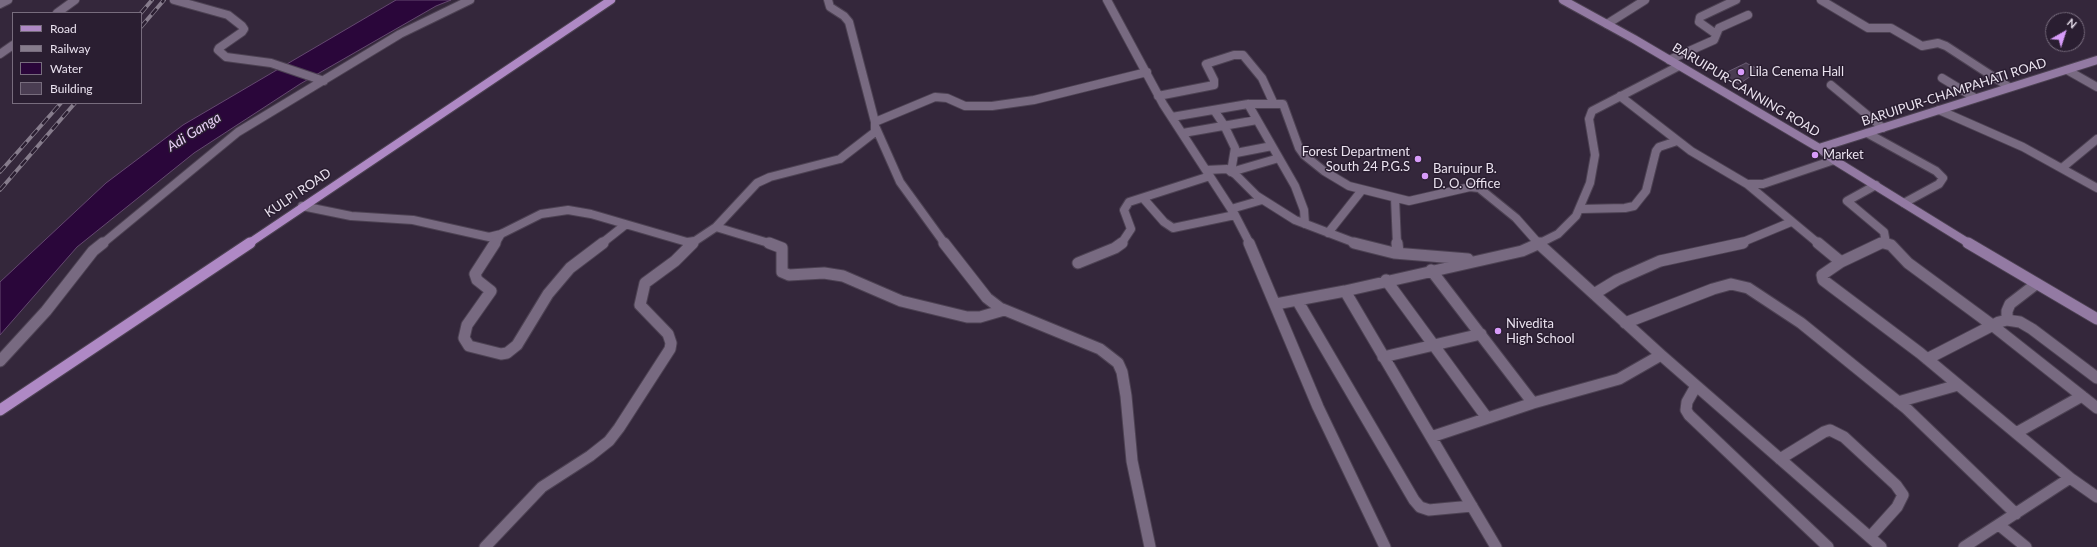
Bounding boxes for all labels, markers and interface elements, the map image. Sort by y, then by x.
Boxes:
legend [12,12,142,104]
north arrow [2045,12,2085,52]
text: N [2065,15,2080,31]
text: Road [50,21,77,36]
street label: BARUIPUR-CANNING ROAD [1669,40,1823,140]
text: Railway [50,41,90,56]
street label: BARUIPUR-CHAMPAHATI ROAD [1860,55,2048,129]
text: Water [50,61,83,76]
place label: Lila Cenema Hall [1749,64,1844,80]
marker: Lila Cenema Hall [1736,67,1746,77]
text: Building [50,81,93,96]
water label: Adi Ganga [164,109,224,155]
place label: Forest Department South 24 P.G.S [1302,144,1410,175]
place label: Market [1823,147,1864,163]
marker: Market [1810,150,1820,160]
marker: Forest Department South 24 P.G.S [1413,154,1423,164]
place label: Baruipur B. D. O. Office [1433,161,1500,192]
street label: KULPI ROAD [262,165,334,221]
marker: Baruipur B. D. O. Office [1420,171,1430,181]
place label: Nivedita High School [1506,316,1575,347]
marker: Nivedita High School [1493,326,1503,336]

